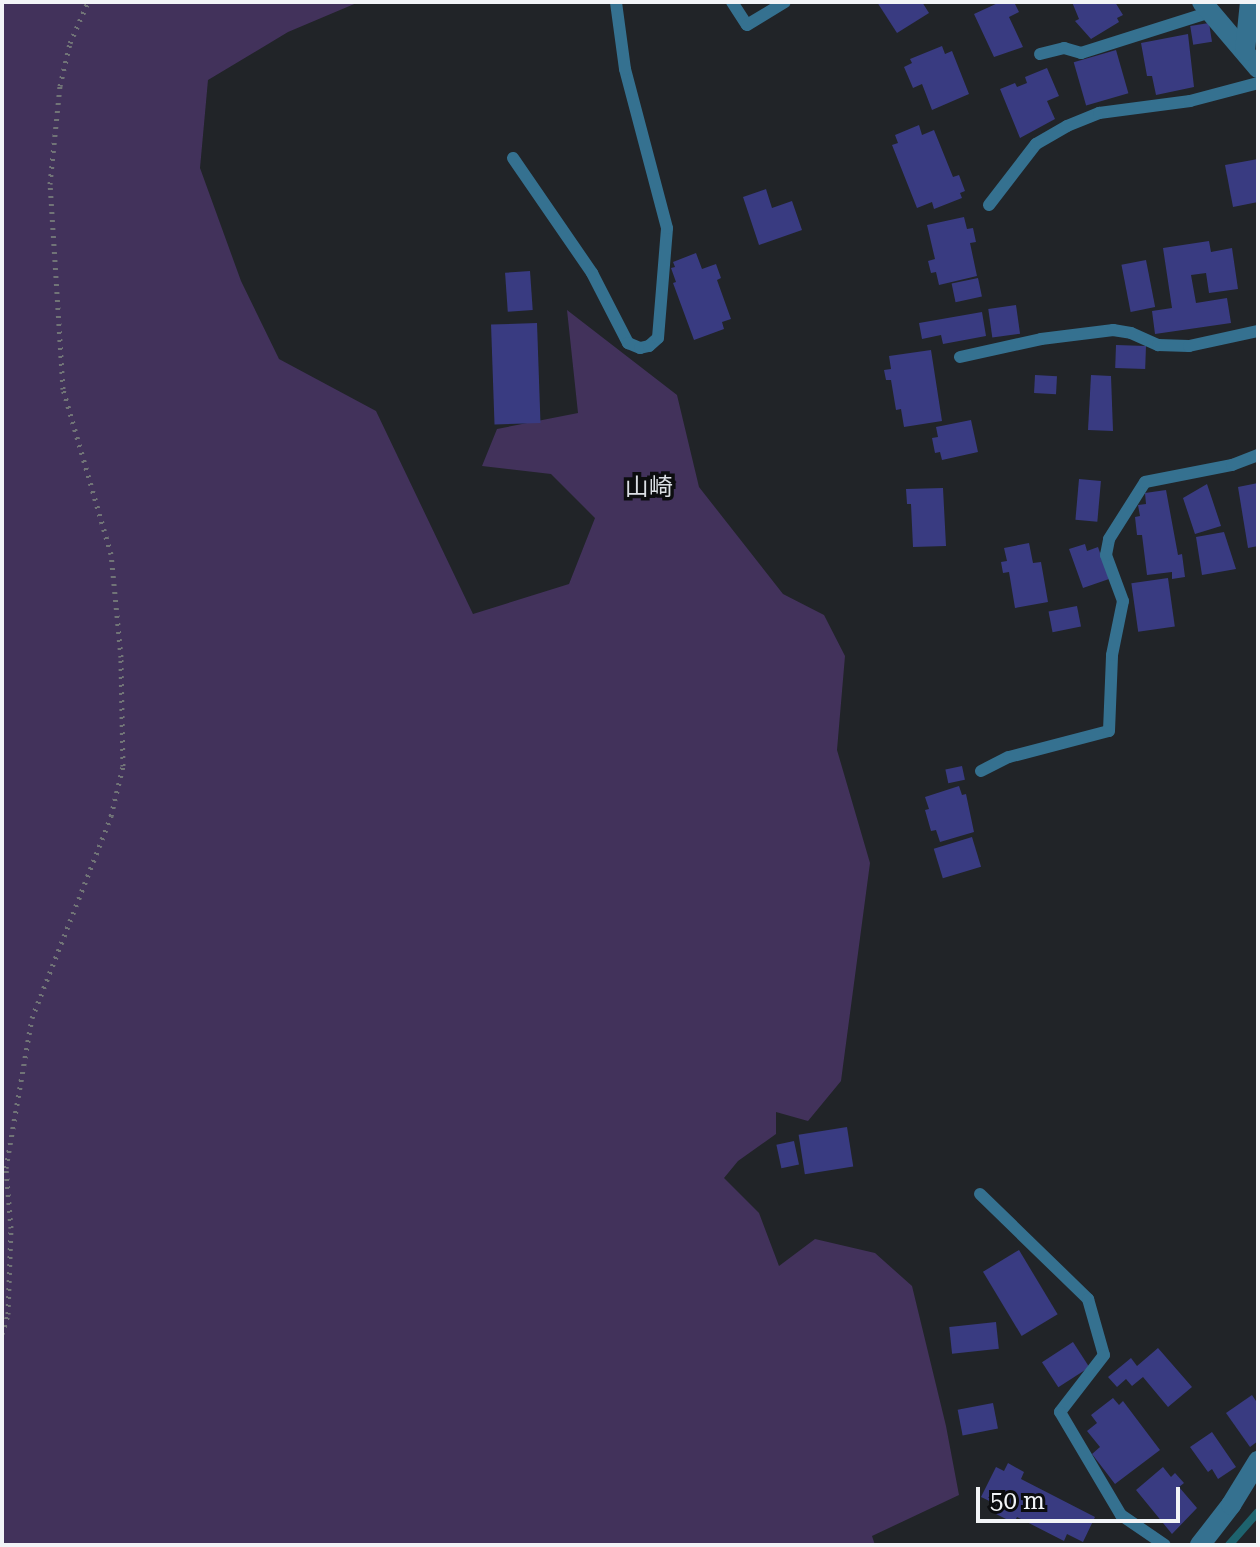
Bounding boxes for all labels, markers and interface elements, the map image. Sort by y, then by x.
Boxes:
district label: 山崎 [625,474,673,502]
scale bar [980,1471,1184,1521]
text: 50 m [990,1487,1045,1515]

